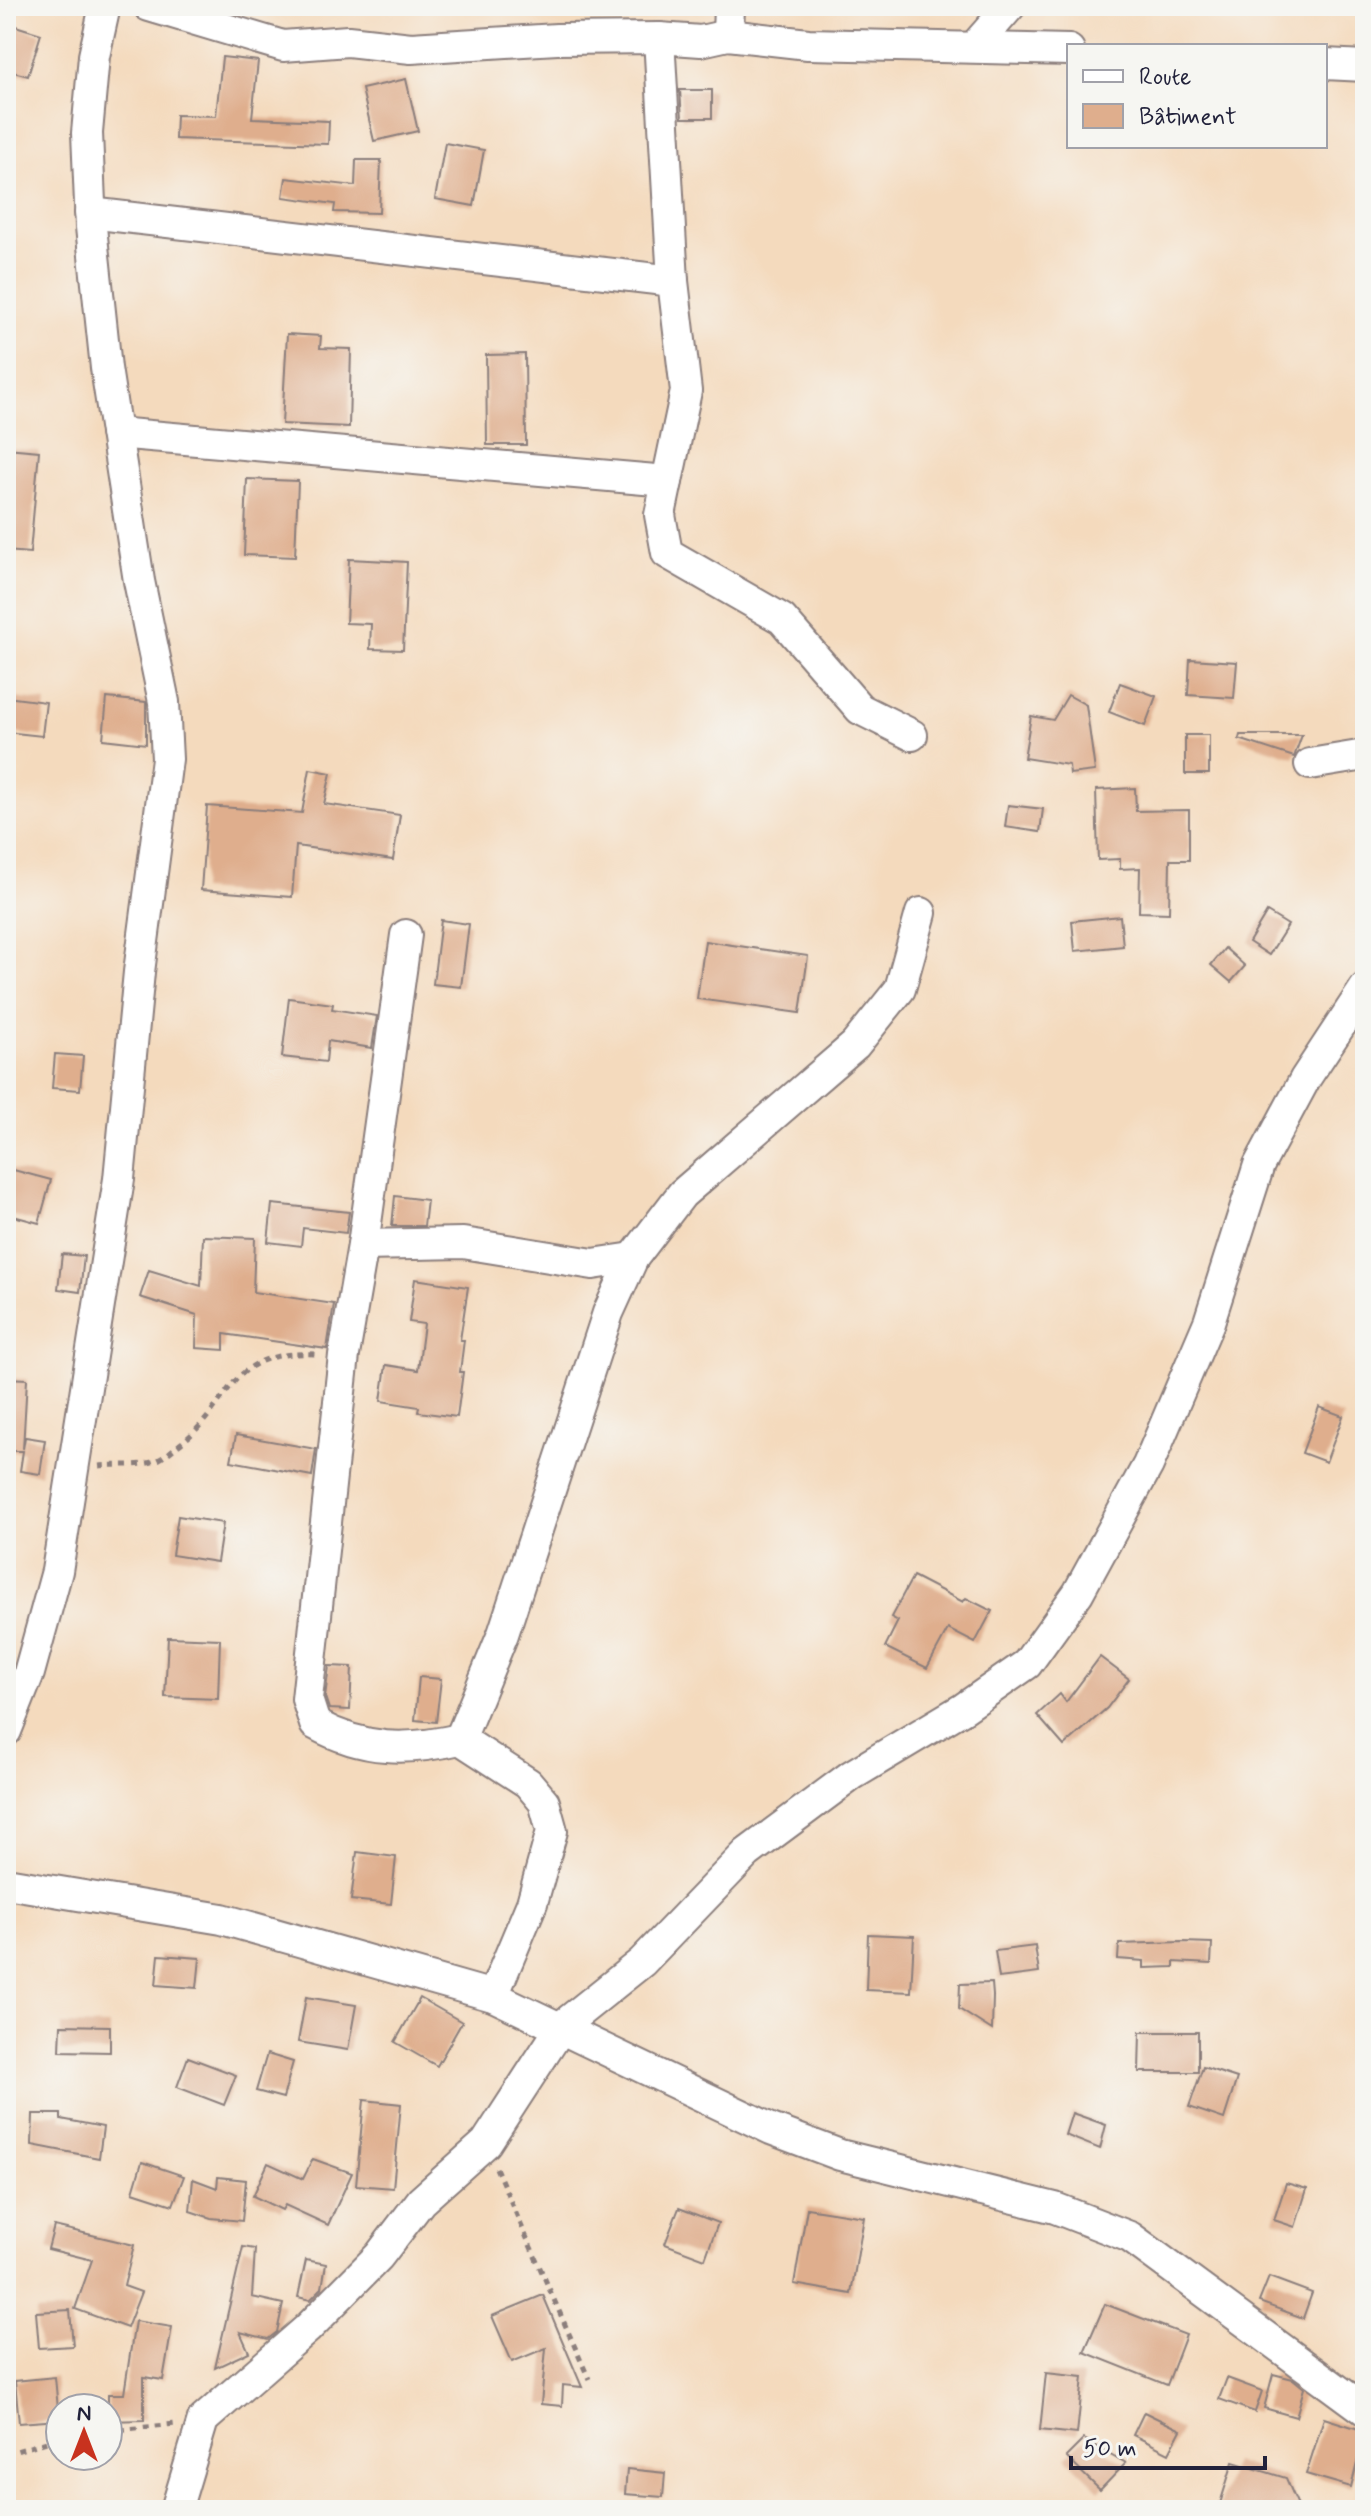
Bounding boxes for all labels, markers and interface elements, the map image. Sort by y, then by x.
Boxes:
legend [1067,44,1327,148]
text: Route [1139,62,1191,93]
text: Bâtiment [1139,102,1237,133]
north arrow [44,2392,124,2472]
text: N [77,2400,91,2428]
scale bar [1071,2420,1265,2470]
text: 50 m [1083,2434,1137,2465]

